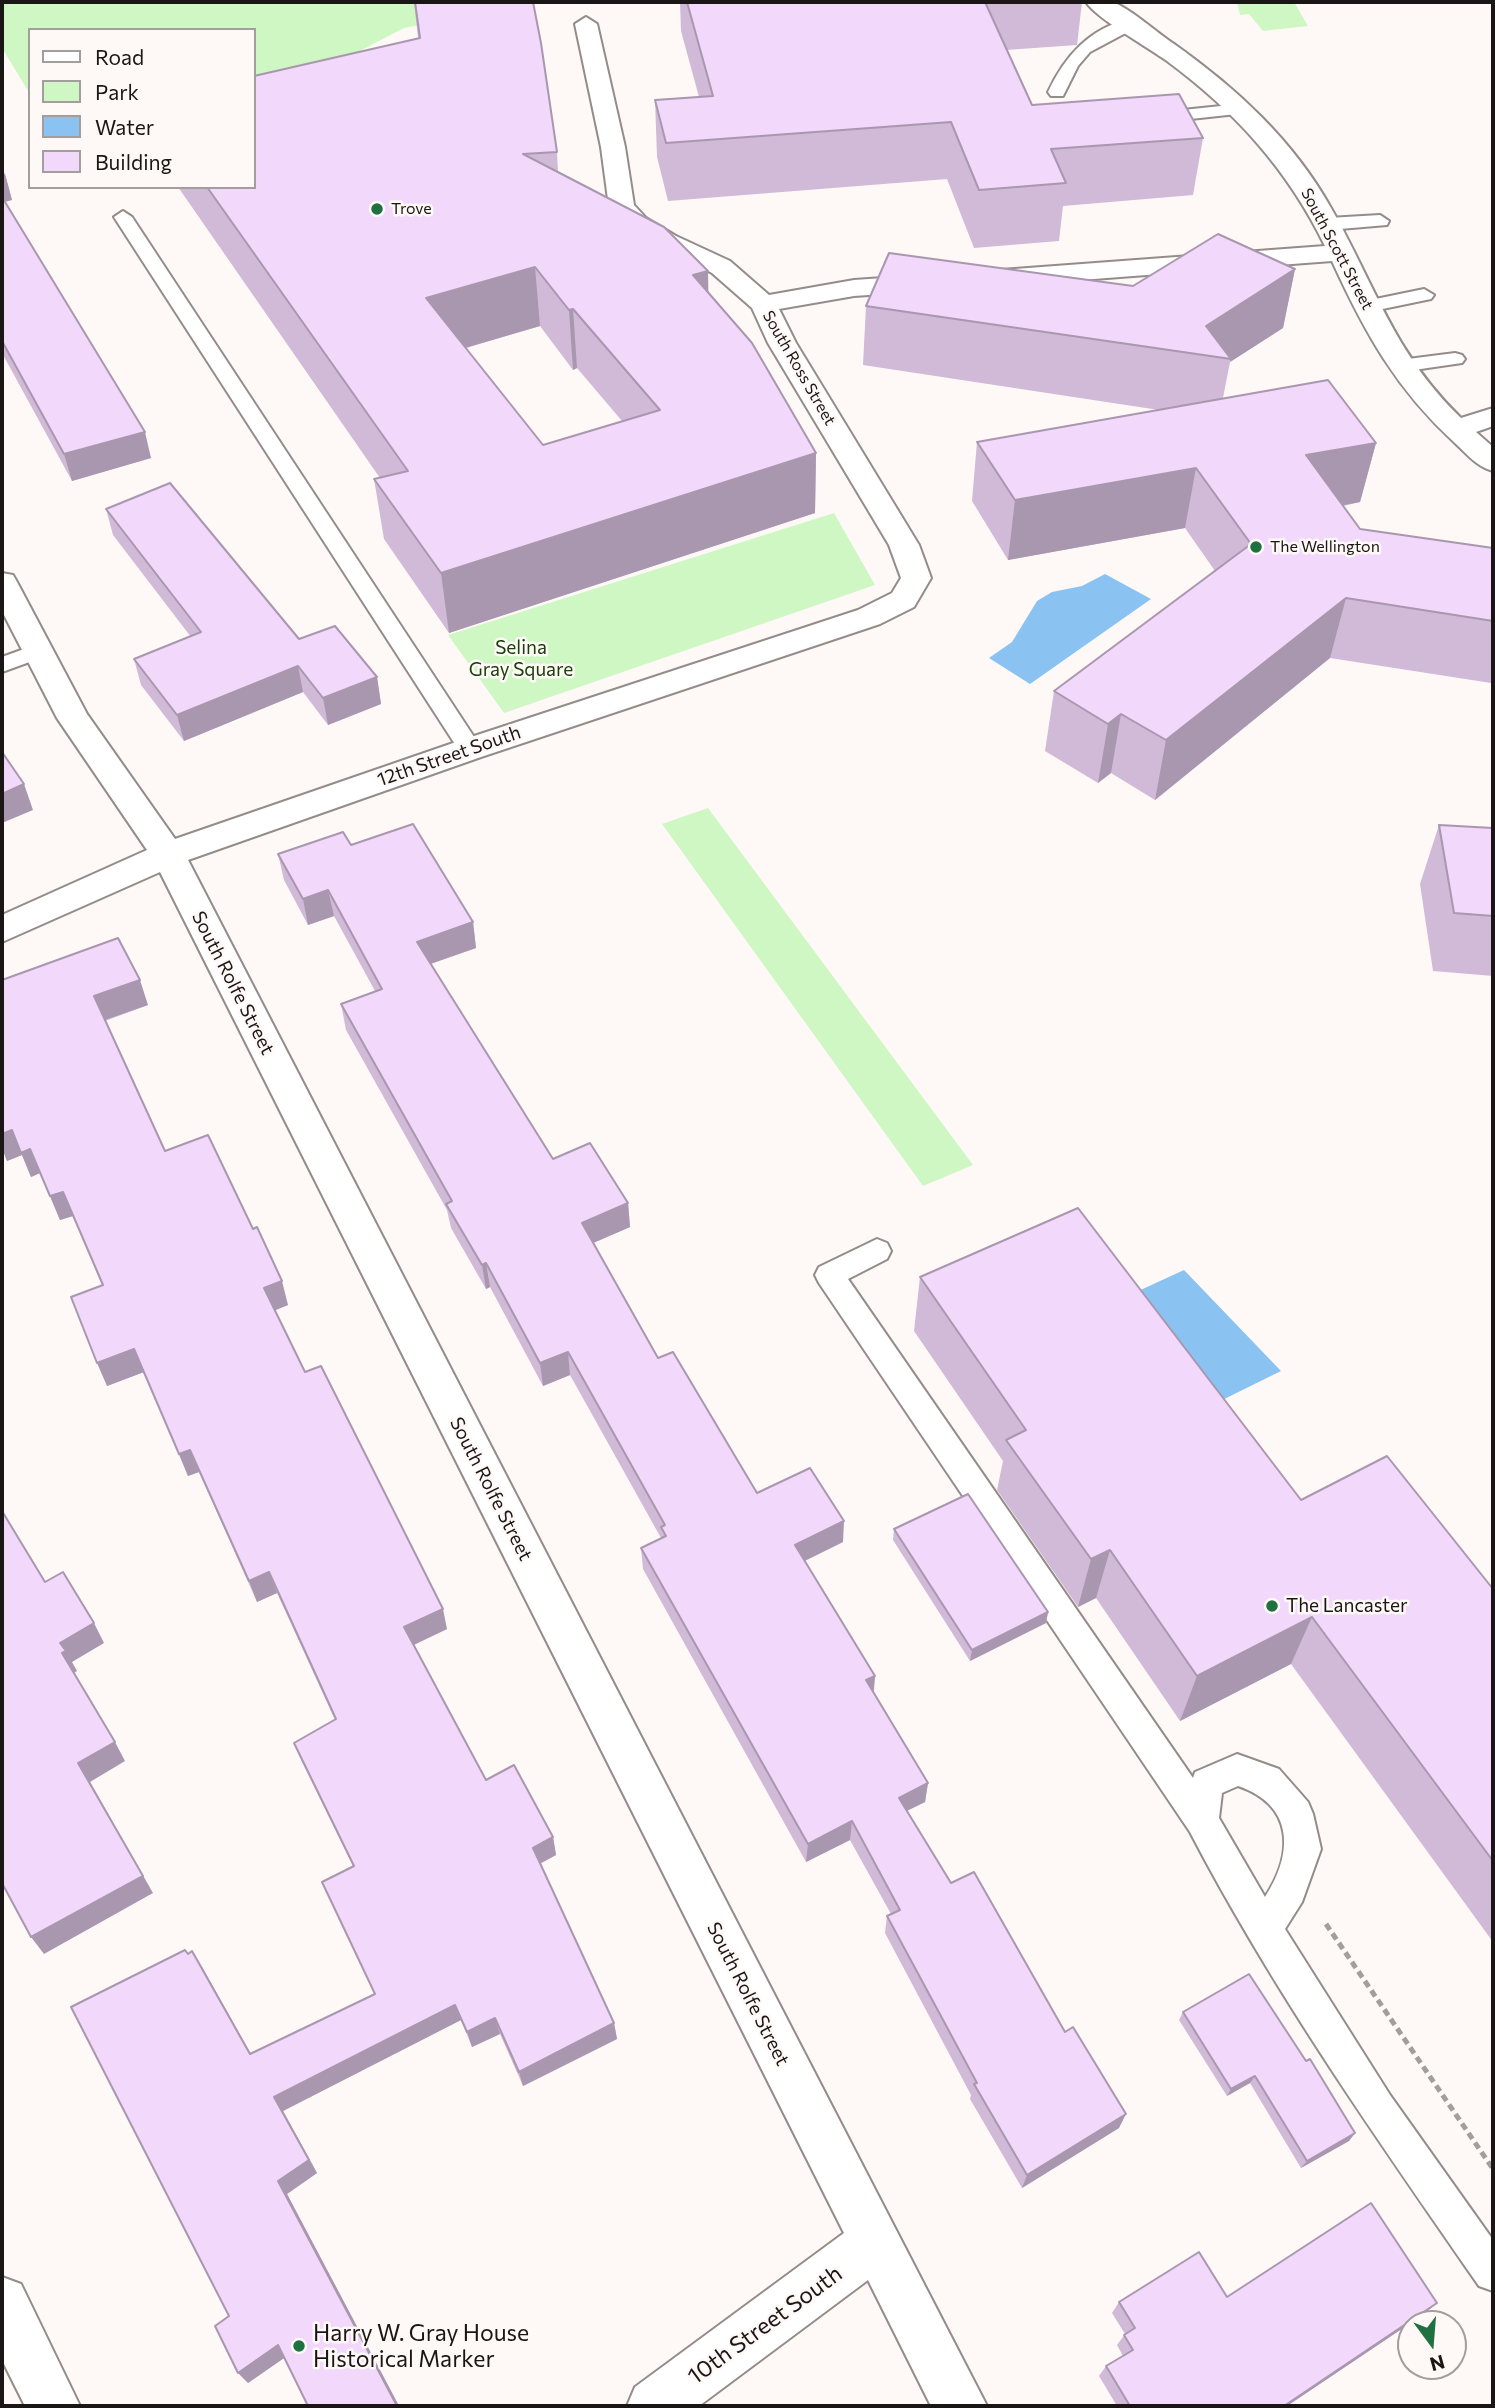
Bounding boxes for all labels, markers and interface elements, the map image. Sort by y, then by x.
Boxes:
legend [28,28,256,189]
text: Road [95,44,144,69]
text: Park [95,79,139,104]
text: Water [95,114,154,139]
text: Building [95,149,172,174]
street label: South Scott Street [1297,185,1377,313]
place label: Trove [391,199,432,219]
marker: Trove [369,201,385,217]
street label: South Ross Street [758,307,840,429]
place label: The Wellington [1270,537,1380,557]
marker: The Wellington [1248,539,1264,555]
park label: Selina Gray Square [469,637,573,681]
street label: 12th Street South [374,721,524,791]
street label: South Rolfe Street [187,907,279,1059]
street label: South Rolfe Street [445,1413,537,1565]
place label: The Lancaster [1286,1595,1408,1617]
marker: The Lancaster [1264,1598,1280,1614]
street label: South Rolfe Street [702,1918,794,2070]
street label: 10th Street South [682,2260,848,2390]
north arrow [1397,2310,1467,2380]
place label: Harry W. Gray House Historical Marker [313,2319,529,2373]
marker: Harry W. Gray House Historical Marker [291,2338,307,2354]
text: N [1427,2351,1447,2377]

